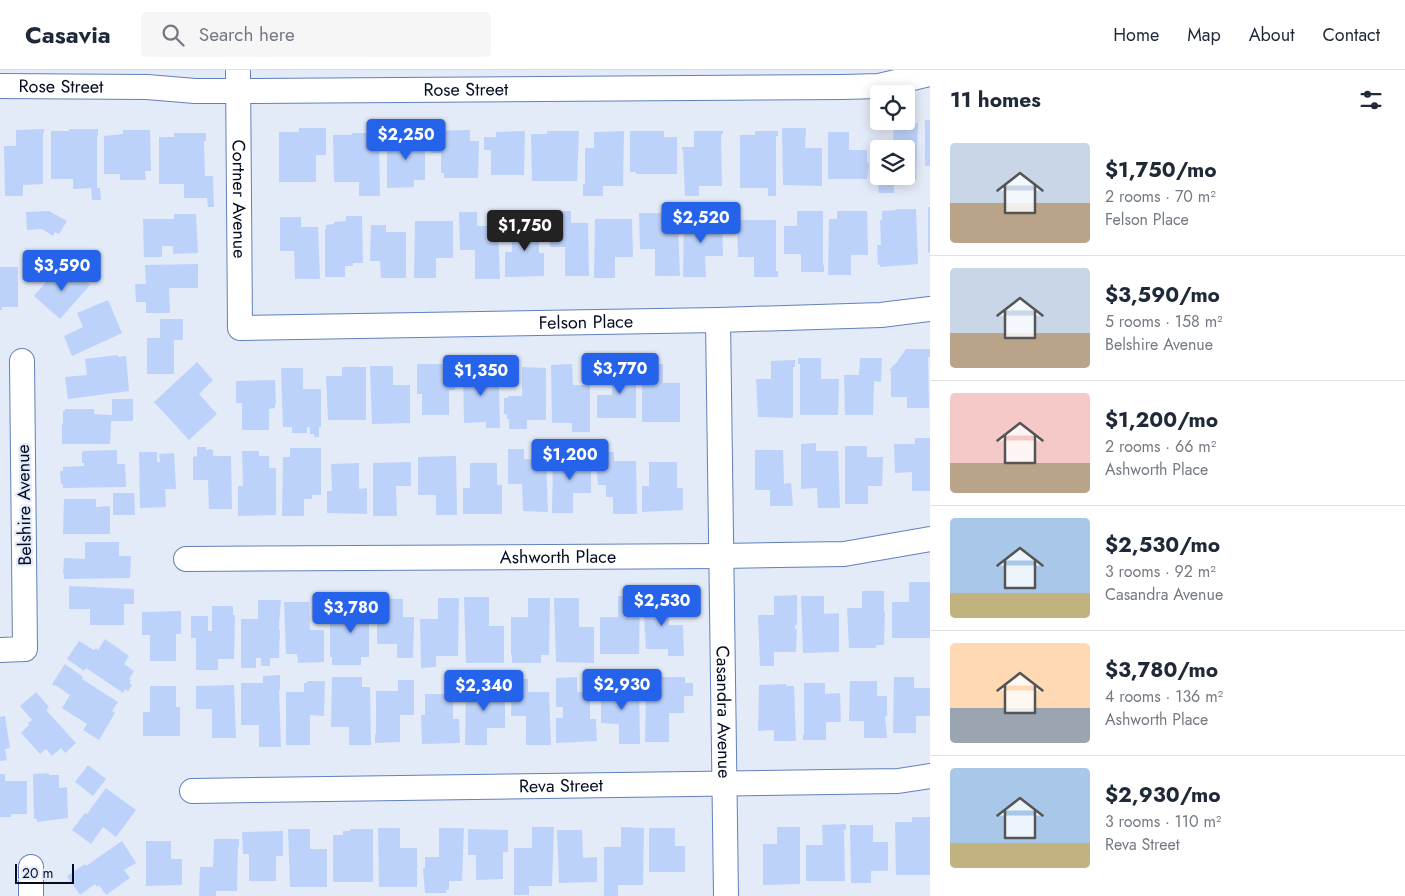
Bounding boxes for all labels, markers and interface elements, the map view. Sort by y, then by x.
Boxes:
search box [141,12,491,57]
text: Casavia [25,17,111,52]
icon: search [159,21,187,49]
text: Search here [199,21,295,48]
text: Home [1113,22,1159,48]
text: Map [1187,22,1221,48]
text: About [1249,22,1294,48]
text: Contact [1322,22,1380,48]
street label: Rose Street [18,73,104,100]
street label: Rose Street [423,76,509,103]
map controls [870,85,915,185]
button: locate [870,85,915,130]
text: 11 homes [950,85,1041,115]
icon: filters [1357,86,1385,114]
pin: $2,250 [365,118,447,161]
text: $2,250 [377,123,435,146]
street label: Cortner Avenue [226,139,252,259]
button: layers [870,140,915,185]
text: $1,750/mo [1105,155,1217,185]
icon: home [990,163,1050,223]
text: 2 rooms · 70 m² [1105,185,1216,208]
pin: $2,520 [660,202,742,244]
text: $2,520 [672,206,730,229]
text: Felson Place [1105,208,1189,231]
pin: $1,750 [484,210,566,252]
text: $1,750 [498,214,552,237]
pin: $3,590 [21,250,103,292]
text: $3,590 [34,254,90,277]
text: $3,590/mo [1105,280,1220,310]
icon: home [990,288,1050,348]
street label: Felson Place [539,308,633,336]
text: 5 rooms · 158 m² [1105,310,1223,333]
text: Belshire Avenue [1105,333,1213,356]
pin: $3,770 [579,352,661,395]
pin: $1,350 [440,354,522,397]
text: $3,770 [593,357,647,380]
text: $1,350 [454,359,508,382]
text: $1,200/mo [1105,405,1218,435]
icon: home [990,413,1050,473]
text: 2 rooms · 66 m² [1105,435,1216,458]
pin: $1,200 [529,438,611,481]
text: $1,200 [543,443,597,466]
street label: Belshire Avenue [10,444,38,566]
text: Ashworth Place [1105,458,1208,481]
text: $2,530/mo [1105,530,1220,560]
icon: home [990,538,1050,598]
street label: Ashworth Place [500,544,616,570]
text: 3 rooms · 92 m² [1105,560,1216,583]
text: Casandra Avenue [1105,583,1223,606]
pin: $2,530 [621,584,703,627]
text: $2,530 [634,589,690,612]
pin: $3,780 [310,592,392,634]
text: $3,780 [323,596,379,619]
street label: Casandra Avenue [710,645,737,779]
text: $3,780/mo [1105,655,1218,685]
icon: home [990,663,1050,723]
pin: $2,930 [581,668,663,711]
pin: $2,340 [443,670,525,712]
text: $2,930 [594,673,650,696]
text: $2,340 [455,674,513,697]
text: 4 rooms · 136 m² [1105,685,1223,708]
text: Ashworth Place [1105,708,1208,731]
street label: Reva Street [519,772,604,799]
text: $2,930/mo [1105,780,1221,810]
icon: home [990,788,1050,848]
text: 3 rooms · 110 m² [1105,810,1221,833]
text: Reva Street [1105,833,1180,856]
scale bar [15,861,74,884]
text: 20 m [22,863,54,883]

